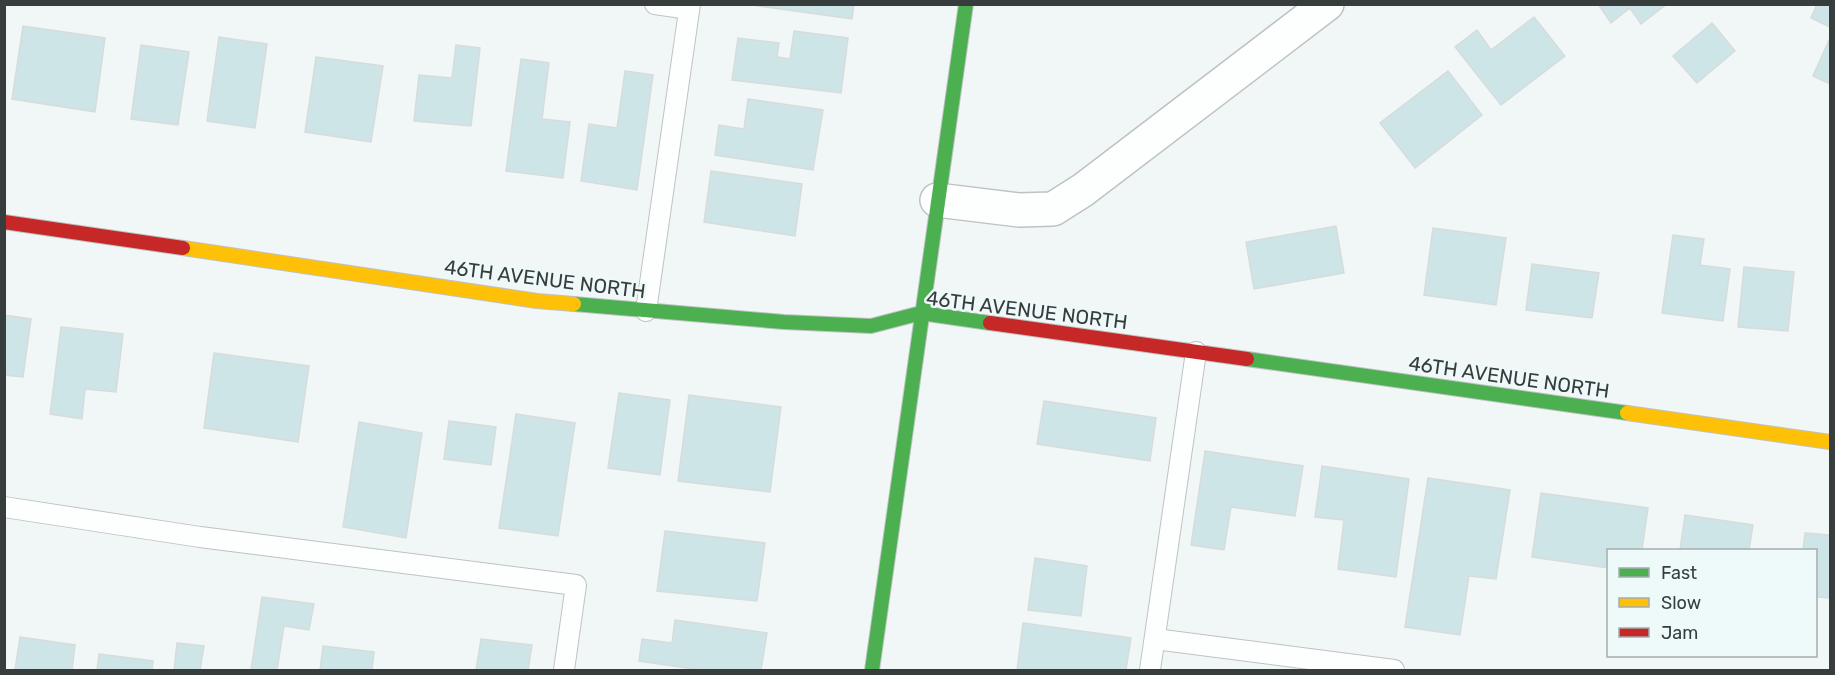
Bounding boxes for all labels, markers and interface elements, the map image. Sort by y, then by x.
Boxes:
street label: 46TH AVENUE NORTH [443,255,647,303]
street label: 46TH AVENUE NORTH [925,286,1129,334]
street label: 46TH AVENUE NORTH [1407,351,1611,403]
legend [1607,549,1817,657]
text: Fast [1661,562,1697,584]
text: Slow [1661,592,1701,614]
text: Jam [1661,622,1698,644]

